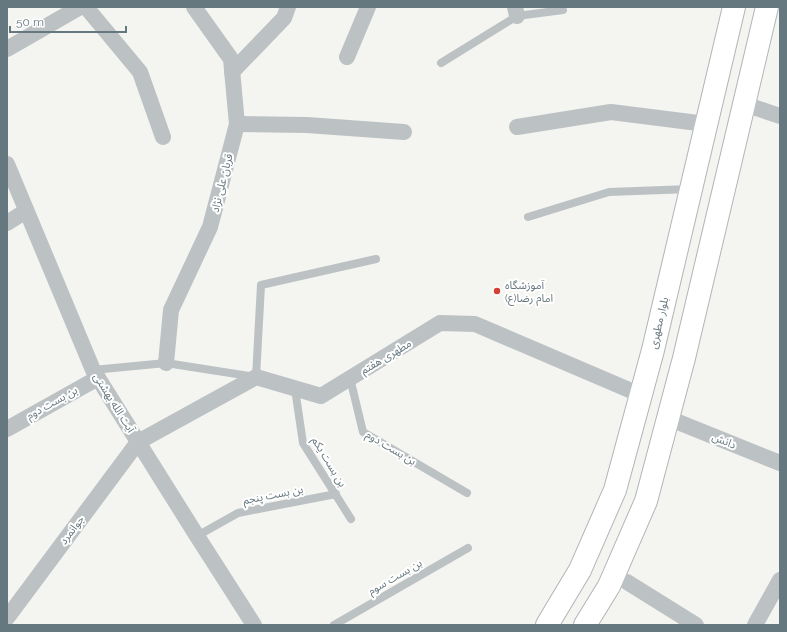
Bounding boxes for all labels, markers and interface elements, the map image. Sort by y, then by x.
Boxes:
scale bar [10,8,126,34]
text: 50 m [16,15,44,29]
street label: قربان علی نژاد [208,152,236,214]
place label: آموزشگاه امام رضا(ع) [505,279,553,306]
marker: آموزشگاه امام رضا(ع) [492,286,502,296]
street label: بلوار مطهری [647,296,671,350]
street label: مطهری هفتم [358,337,415,379]
street label: آیت الله بهشتی [90,371,138,436]
street label: بن بست دوم [24,384,80,423]
street label: بن بست دوم [363,428,419,469]
street label: دانش [710,430,738,452]
street label: بن بست یکم [307,435,349,490]
street label: بن بست پنجم [242,483,305,509]
street label: جوانمرد [57,513,87,547]
street label: بن بست سوم [366,556,425,599]

